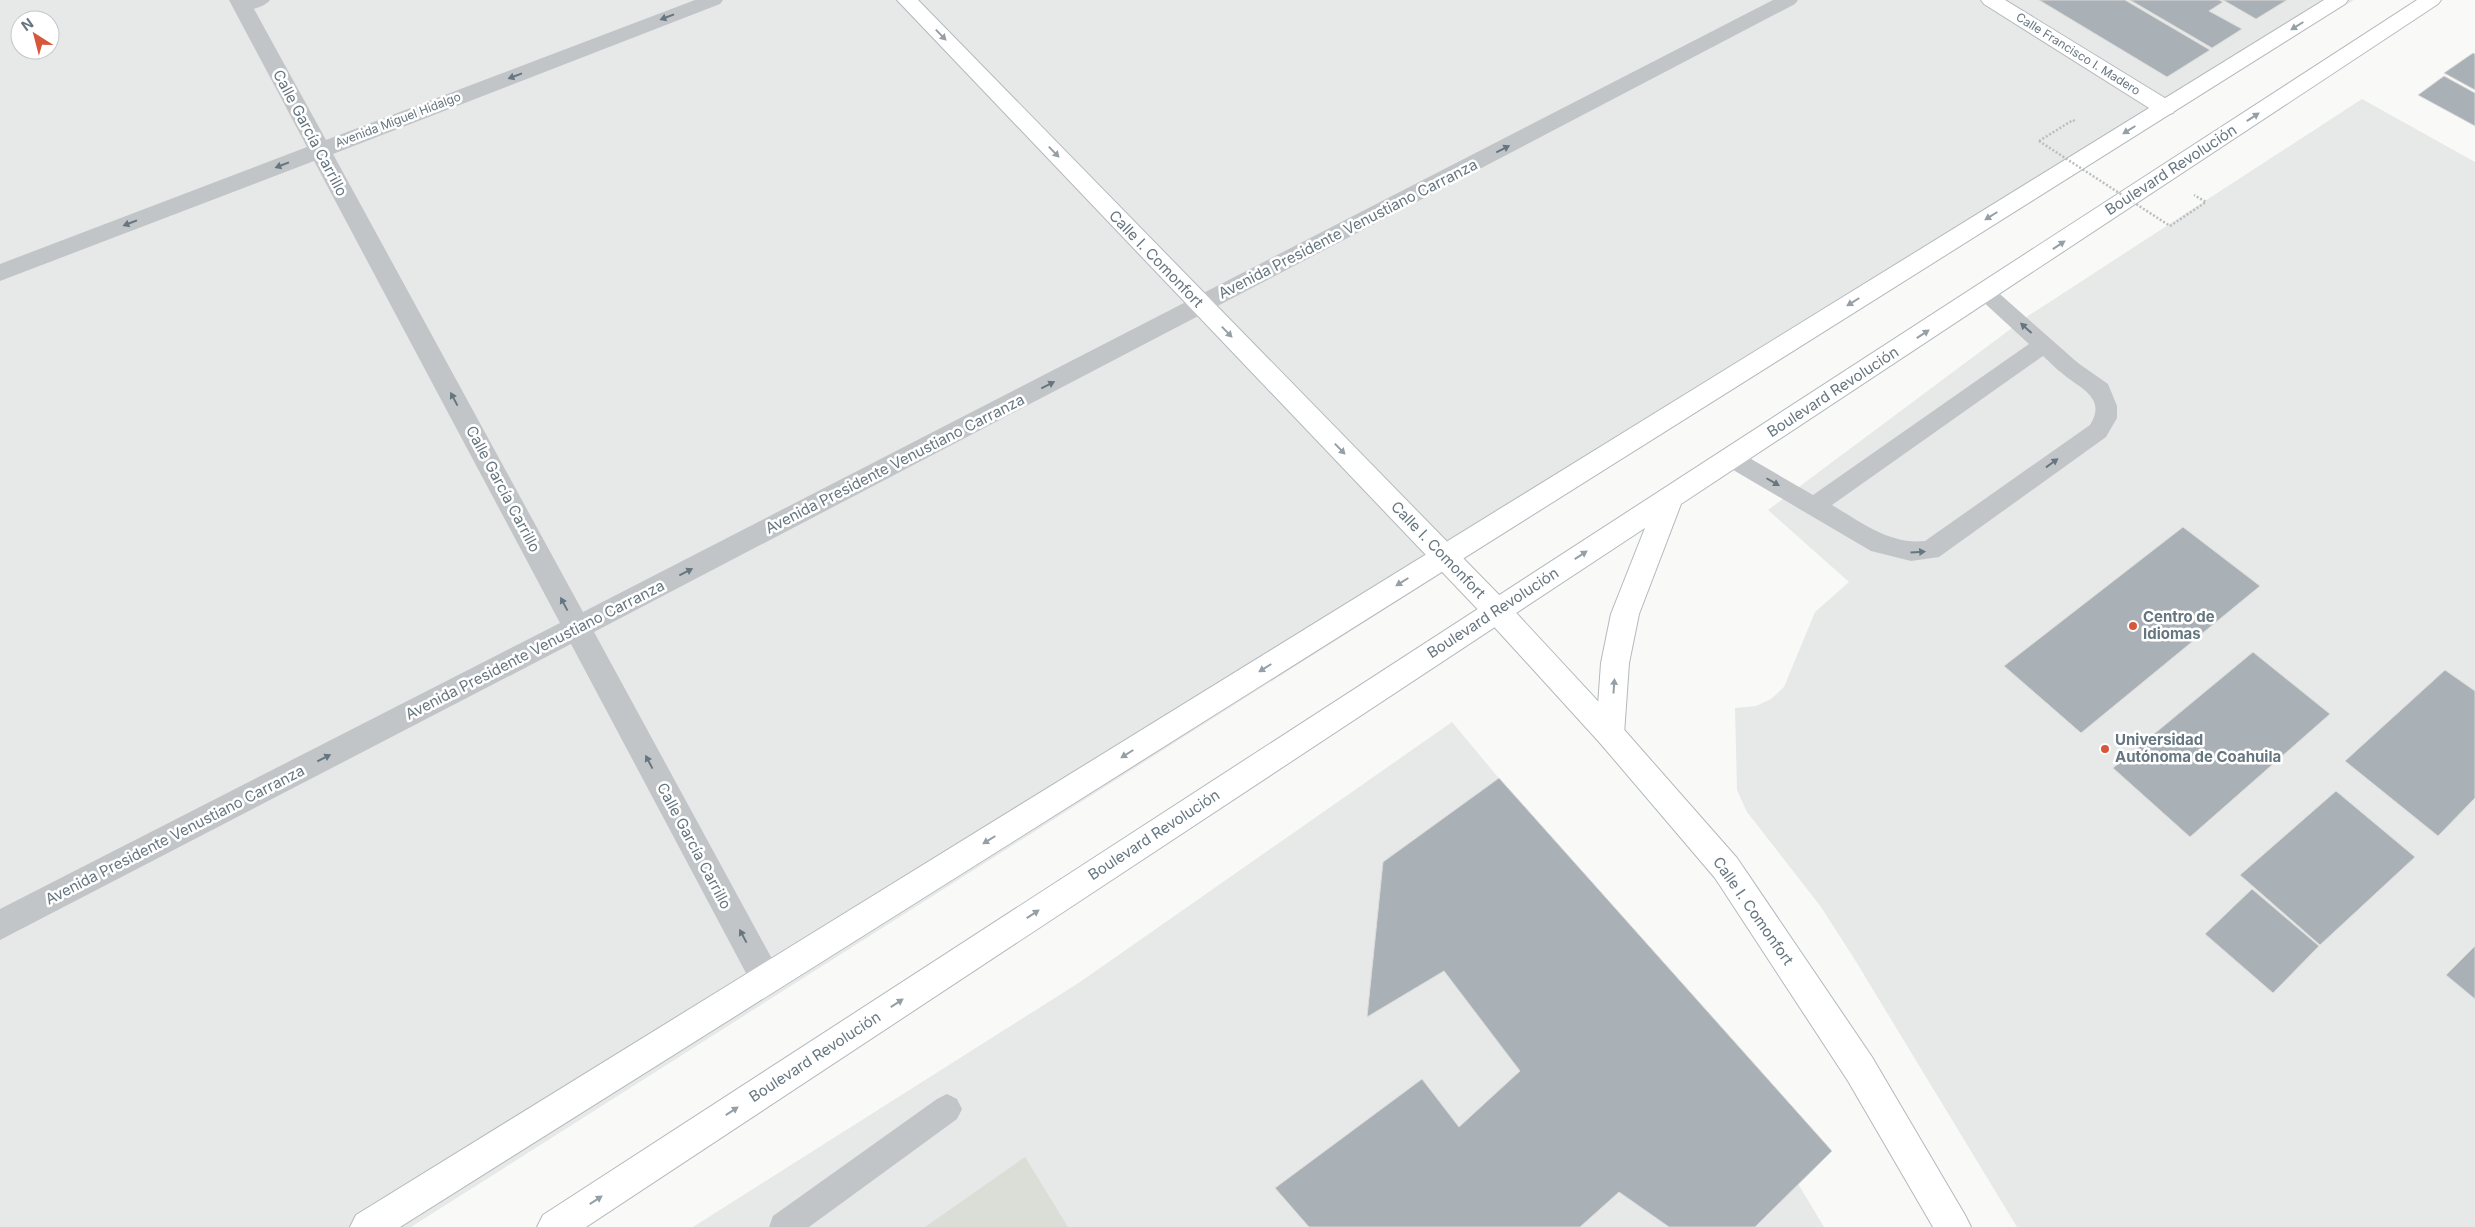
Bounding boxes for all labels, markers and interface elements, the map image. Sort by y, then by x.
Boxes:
street label: Calle Francisco I. Madero [2013,9,2143,98]
north arrow [10,10,60,60]
text: N [18,14,36,34]
one-way arrow [660,14,674,22]
one-way arrow [2290,21,2304,30]
one-way arrow [935,29,947,41]
street label: Calle García Carrillo [269,66,352,199]
one-way arrow [508,72,523,80]
street label: Avenida Miguel Hidalgo [333,89,463,150]
one-way arrow [2247,112,2260,121]
street label: Boulevard Revolución [2101,120,2240,219]
one-way arrow [2123,126,2136,135]
one-way arrow [1496,145,1510,153]
one-way arrow [1048,146,1060,158]
street label: Avenida Presidente Venustiano Carranza [1215,155,1481,302]
one-way arrow [274,161,289,169]
street label: Calle I. Comonfort [1105,206,1208,311]
one-way arrow [1985,211,1998,221]
one-way arrow [122,219,137,227]
one-way arrow [2052,240,2066,249]
one-way arrow [1847,297,1860,306]
one-way arrow [2020,322,2032,334]
one-way arrow [1221,326,1233,338]
one-way arrow [1917,329,1930,338]
street label: Boulevard Revolución [1763,342,1902,441]
one-way arrow [1041,381,1055,389]
street label: Avenida Presidente Venustiano Carranza [762,390,1028,537]
one-way arrow [450,392,458,406]
street label: Calle García Carrillo [462,422,545,555]
one-way arrow [1334,443,1346,455]
one-way arrow [2045,458,2058,469]
one-way arrow [1767,478,1780,487]
street label: Calle I. Comonfort [1387,497,1490,602]
one-way arrow [1910,547,1926,555]
one-way arrow [1575,551,1588,560]
street label: Boulevard Revolución [1423,563,1562,662]
one-way arrow [679,568,693,576]
street label: Avenida Presidente Venustiano Carranza [402,576,668,723]
one-way arrow [1396,578,1409,587]
one-way arrow [560,596,568,611]
place label: Centro de Idiomas [2143,607,2215,643]
marker: Centro de Idiomas [2127,620,2139,632]
one-way arrow [1258,664,1271,673]
one-way arrow [1610,677,1618,693]
place label: Universidad Autónoma de Coahuila [2115,730,2281,766]
marker: Universidad Autónoma de Coahuila [2099,743,2111,755]
one-way arrow [1120,750,1133,759]
one-way arrow [316,754,331,762]
one-way arrow [645,755,653,770]
street label: Avenida Presidente Venustiano Carranza [42,761,308,908]
street label: Calle García Carrillo [653,779,736,912]
street label: Boulevard Revolución [1084,785,1223,884]
one-way arrow [982,836,995,845]
street label: Calle I. Comonfort [1709,853,1798,969]
one-way arrow [1026,909,1040,919]
one-way arrow [739,929,747,943]
one-way arrow [890,998,904,1008]
street label: Boulevard Revolución [745,1007,884,1106]
one-way arrow [725,1107,739,1116]
one-way arrow [589,1196,603,1205]

